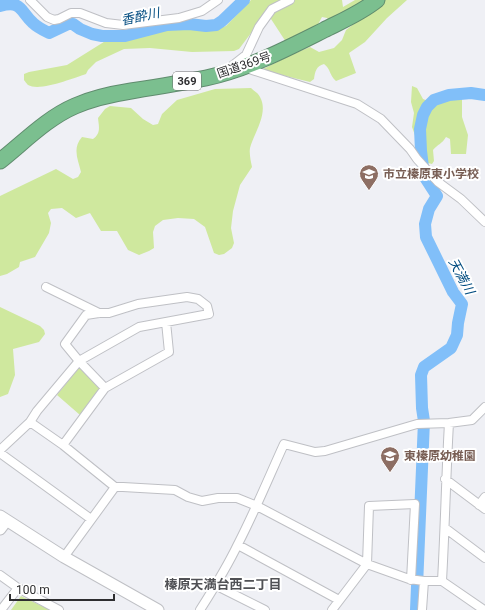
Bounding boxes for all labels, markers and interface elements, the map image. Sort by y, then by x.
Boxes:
water label: 香酔川 [119,5,163,28]
street label: 国道369号 [215,49,273,81]
road number: 369 [173,72,201,90]
school or university icon: 市立榛原東小学校 [358,163,380,191]
place label: 市立榛原東小学校 [383,167,479,181]
water label: 天満川 [446,255,478,299]
school or university icon: 東榛原幼稚園 [379,445,401,473]
place label: 東榛原幼稚園 [404,449,476,463]
scale bar [10,576,114,602]
district label: 榛原天満台西二丁目 [164,577,282,592]
text: 100 m [16,583,50,597]

